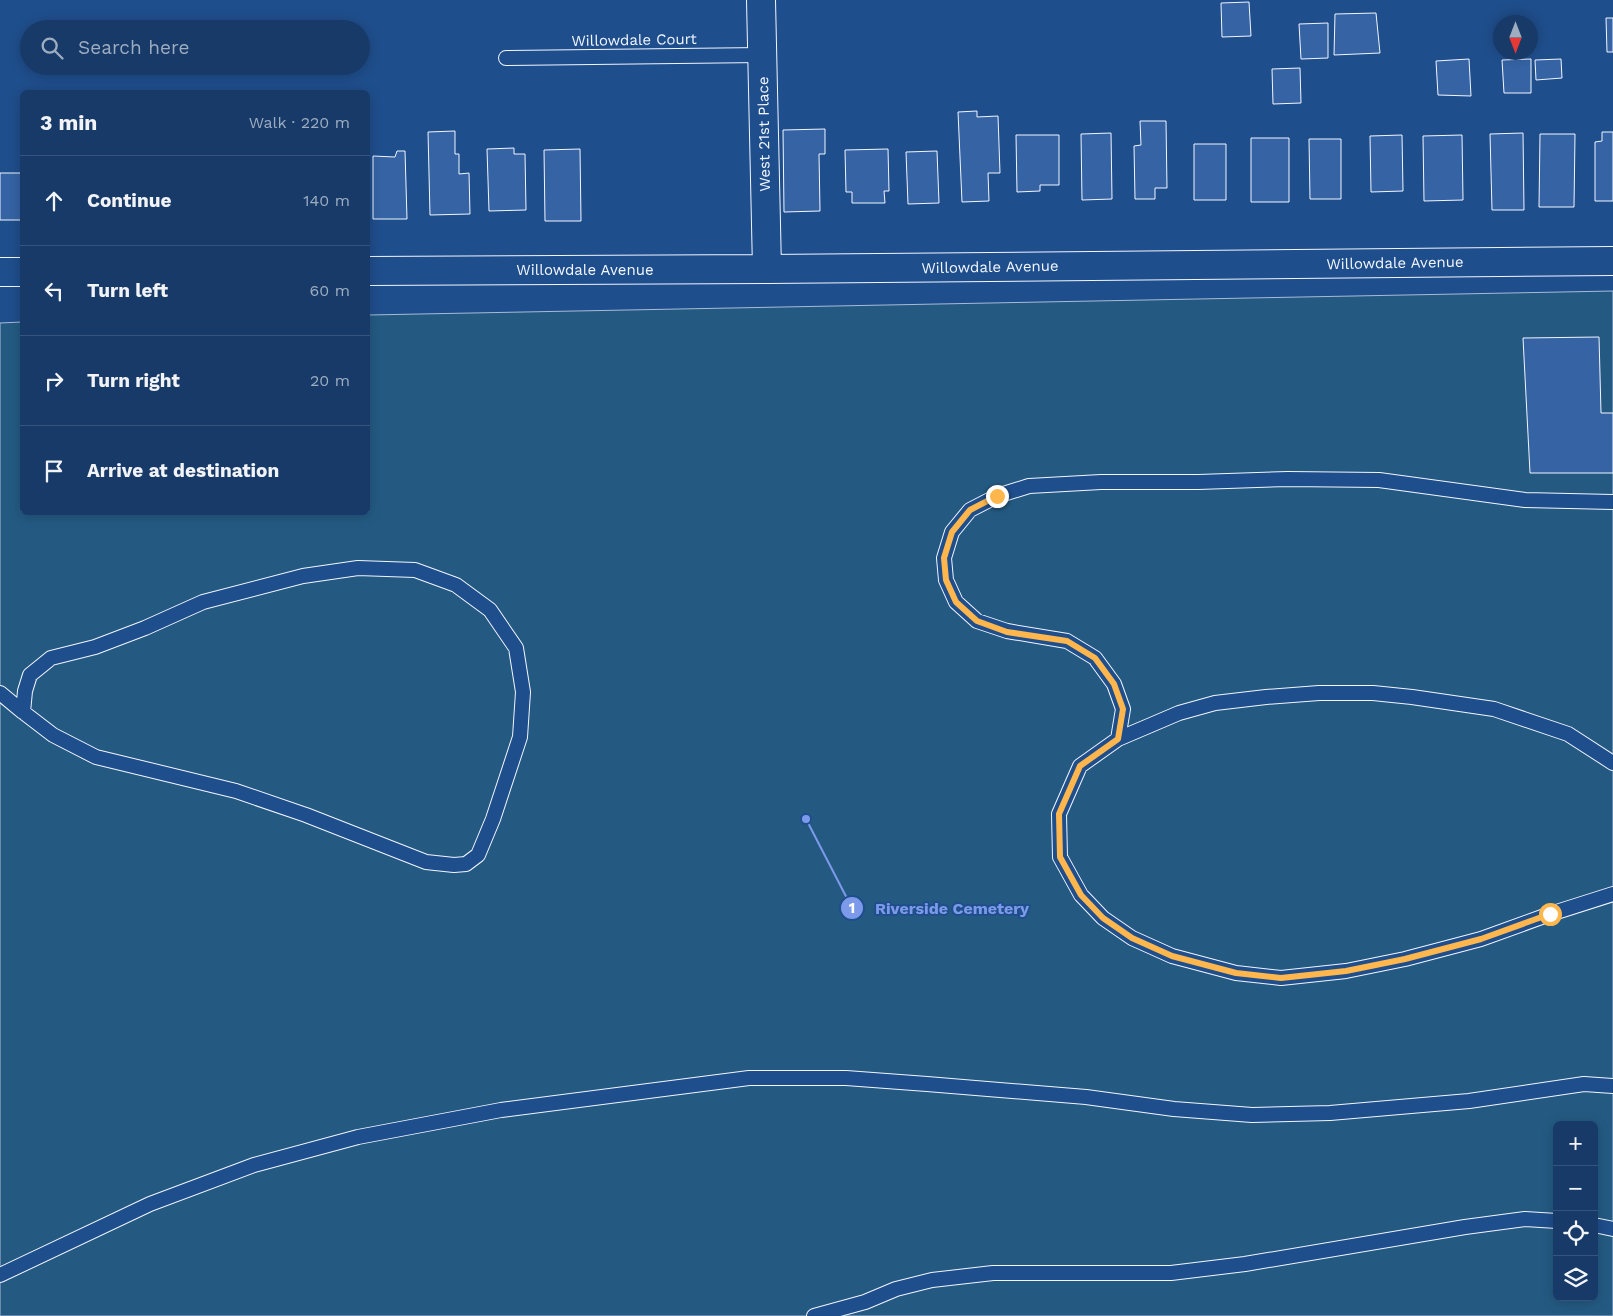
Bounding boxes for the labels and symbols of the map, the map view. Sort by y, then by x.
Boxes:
north arrow [1493,15,1538,60]
street label: Willowdale Court [571,30,698,50]
street label: West 21st Place [754,76,774,192]
street label: Willowdale Avenue [1326,253,1464,273]
street label: Willowdale Avenue [921,257,1059,277]
street label: Willowdale Avenue [516,261,654,279]
route end [986,485,1009,508]
callout: Riverside Cemetery [840,893,1039,924]
text: 1 [849,899,855,917]
text: Riverside Cemetery [875,899,1030,918]
route start [1539,903,1562,926]

